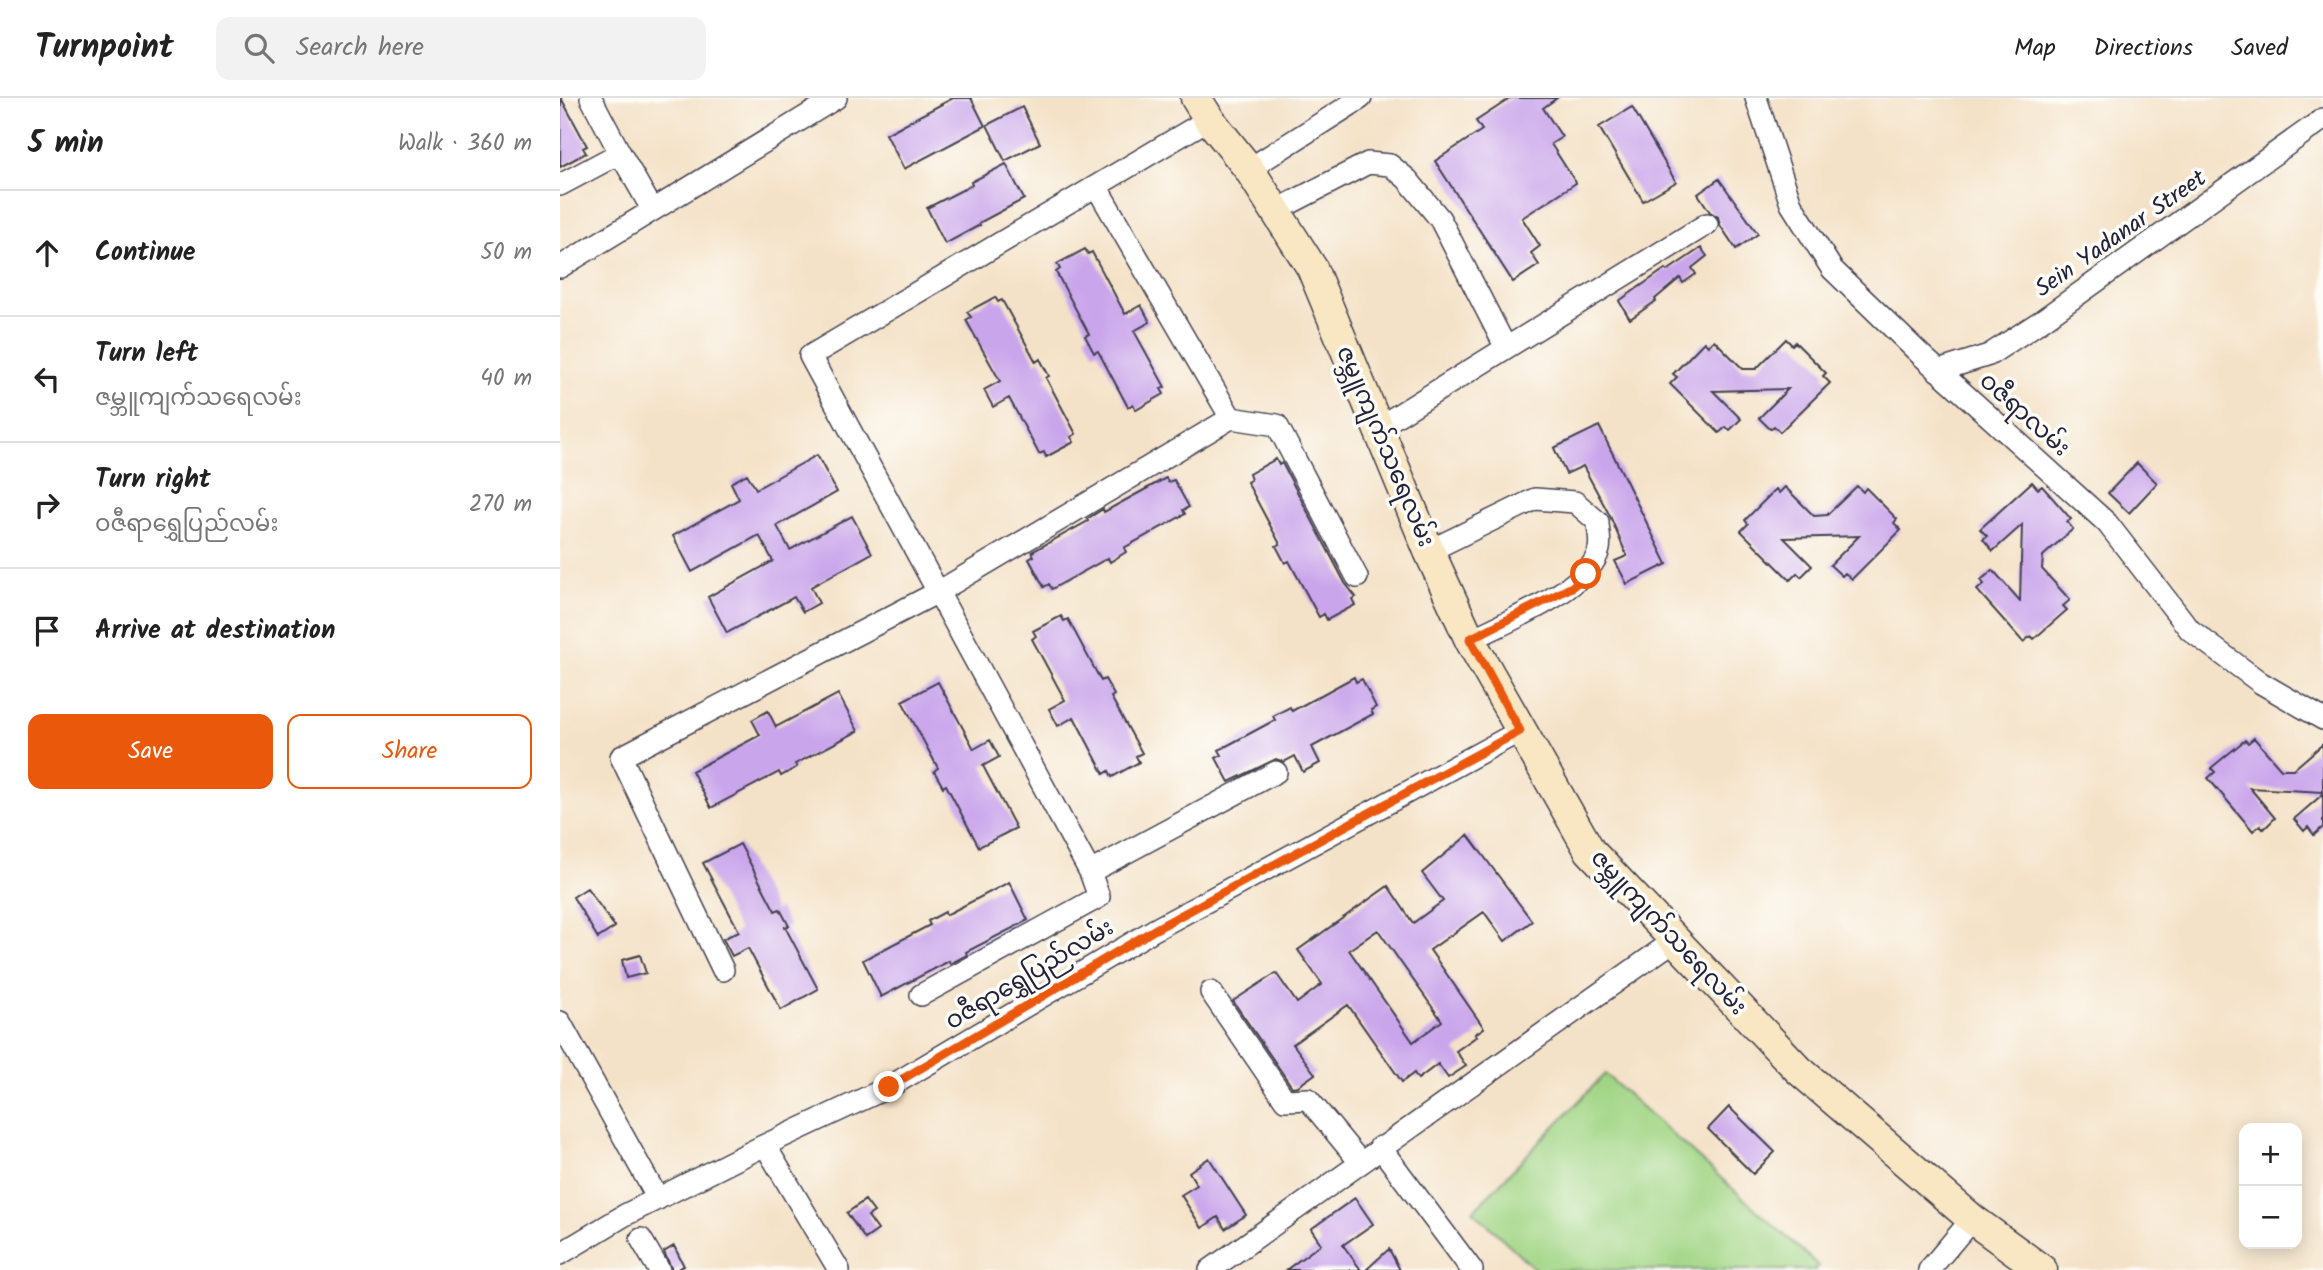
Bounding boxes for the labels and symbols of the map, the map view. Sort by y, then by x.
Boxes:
street label: Sein Yadanar Street [2027,160,2216,308]
street label: ဇမ္ဘူကျက်သရေလမ်း [1325,340,1445,553]
street label: ဝဇီရာလမ်း [1969,363,2079,467]
route start [1570,558,1601,589]
street label: ဇမ္ဘူကျက်သရေလမ်း [1580,841,1756,1025]
street label: ဝဇီရာရွှေပြည်လမ်း [938,909,1122,1041]
route end [873,1071,904,1102]

